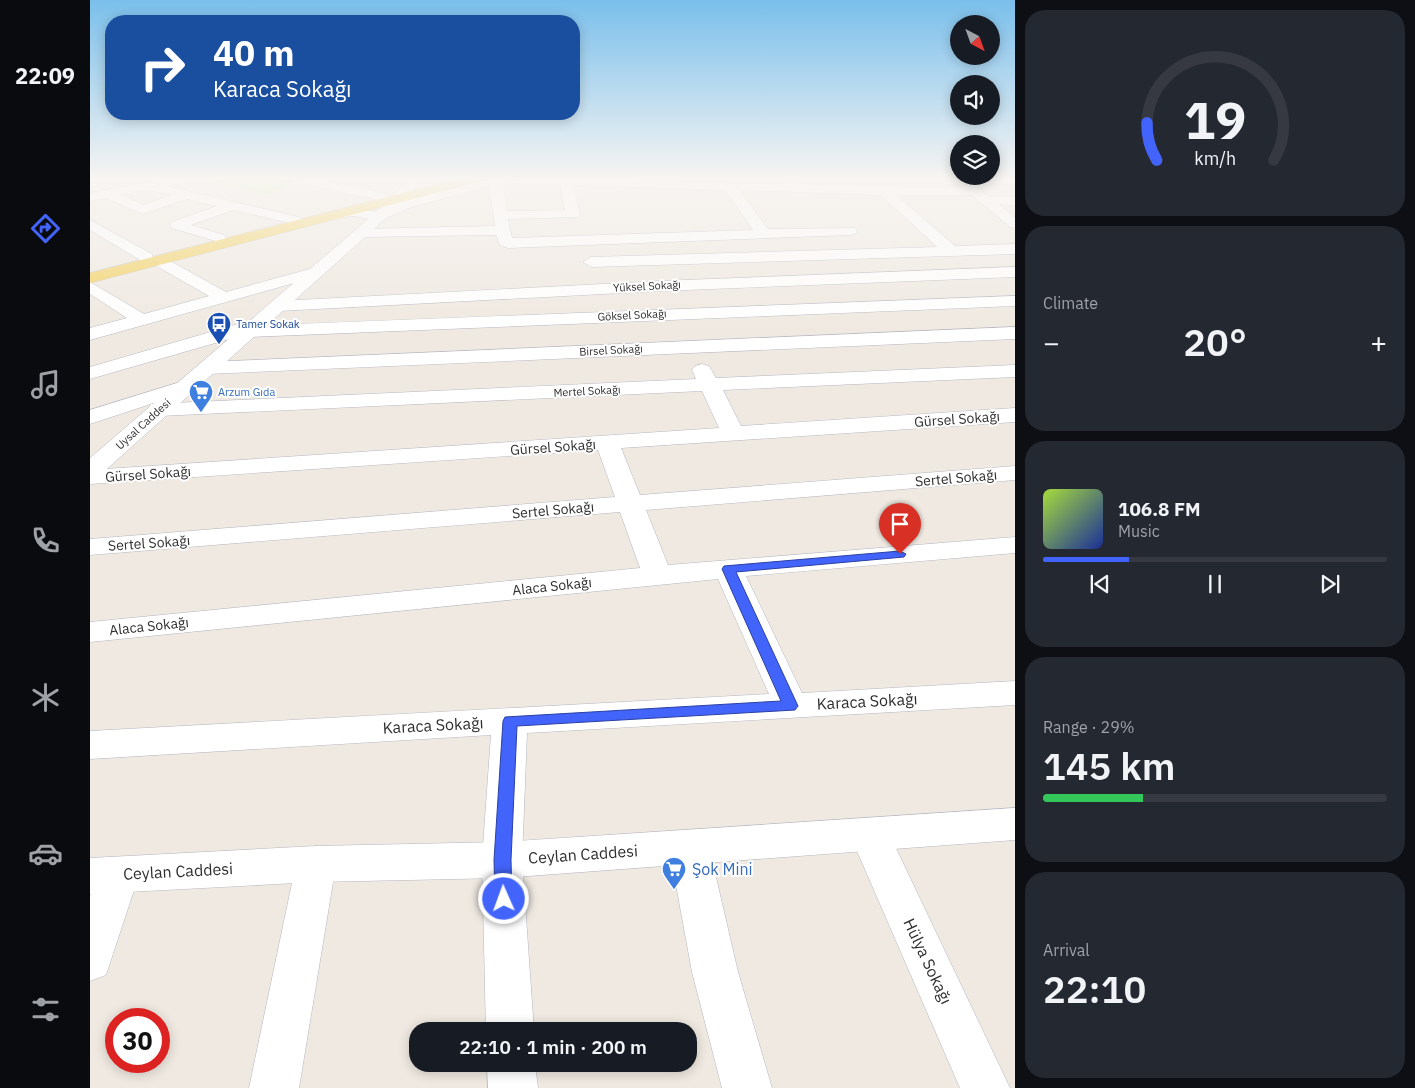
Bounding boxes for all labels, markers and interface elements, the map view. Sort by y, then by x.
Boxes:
north arrow [950,15,1000,65]
map controls [950,15,1000,185]
text: 40 m [213,30,295,76]
icon: right [130,35,195,100]
text: 22:09 [15,61,75,90]
text: Karaca Sokağı [213,74,352,103]
button: sound [950,75,1000,125]
text: 19 [1184,86,1246,153]
button: layers [950,135,1000,185]
text: km/h [1194,147,1236,170]
icon: directions [28,211,63,246]
street label: Yüksel Sokağı [613,277,681,295]
text: Climate [1043,293,1098,313]
street label: Göksel Sokağı [597,306,667,324]
bus stop icon: Tamer Sokak [206,311,232,345]
place label: Tamer Sokak [236,317,300,331]
text: 20° [1183,317,1247,366]
text: − [1043,324,1060,361]
text: + [1370,324,1387,361]
street label: Birsel Sokağı [579,341,643,359]
icon: music [28,367,63,402]
supermarket icon: Arzum Gıda [188,379,214,413]
street label: Mertel Sokağı [553,382,621,400]
place label: Arzum Gıda [218,385,275,399]
street label: Uysal Caddesi [113,396,173,452]
street label: Gürsel Sokağı [913,407,1001,431]
street label: Gürsel Sokağı [509,435,597,459]
street label: Gürsel Sokağı [104,462,192,486]
street label: Sertel Sokağı [914,465,998,491]
street label: Sertel Sokağı [511,497,595,523]
text: 106.8 FM [1118,497,1201,521]
pin [879,503,921,554]
icon: arrive [886,510,914,538]
text: Music [1118,521,1160,541]
icon: phone [28,523,63,558]
street label: Sertel Sokağı [107,531,191,555]
icon: previous [1086,570,1114,598]
icon: pause [1201,570,1229,598]
icon: next [1316,570,1344,598]
street label: Alaca Sokağı [511,573,593,599]
street label: Alaca Sokağı [108,613,190,639]
icon: climate [28,680,63,715]
street label: Karaca Sokağı [816,688,918,714]
street label: Karaca Sokağı [382,712,484,738]
text: Range · 29% [1043,717,1135,737]
text: 145 km [1043,741,1175,790]
icon: car [28,836,63,871]
street label: Ceylan Caddesi [527,840,639,868]
supermarket icon: Şok Mini [661,856,687,890]
street label: Ceylan Caddesi [123,858,233,884]
place label: Şok Mini [692,859,753,879]
position arrow [477,872,529,924]
street label: Hülya Sokağı [899,915,957,1007]
text: Arrival [1043,940,1090,960]
text: 22:10 [1043,964,1146,1013]
icon: filters [28,992,63,1027]
speed limit sign: 30 [105,1008,170,1073]
text: 22:10 · 1 min · 200 m [459,1035,647,1059]

